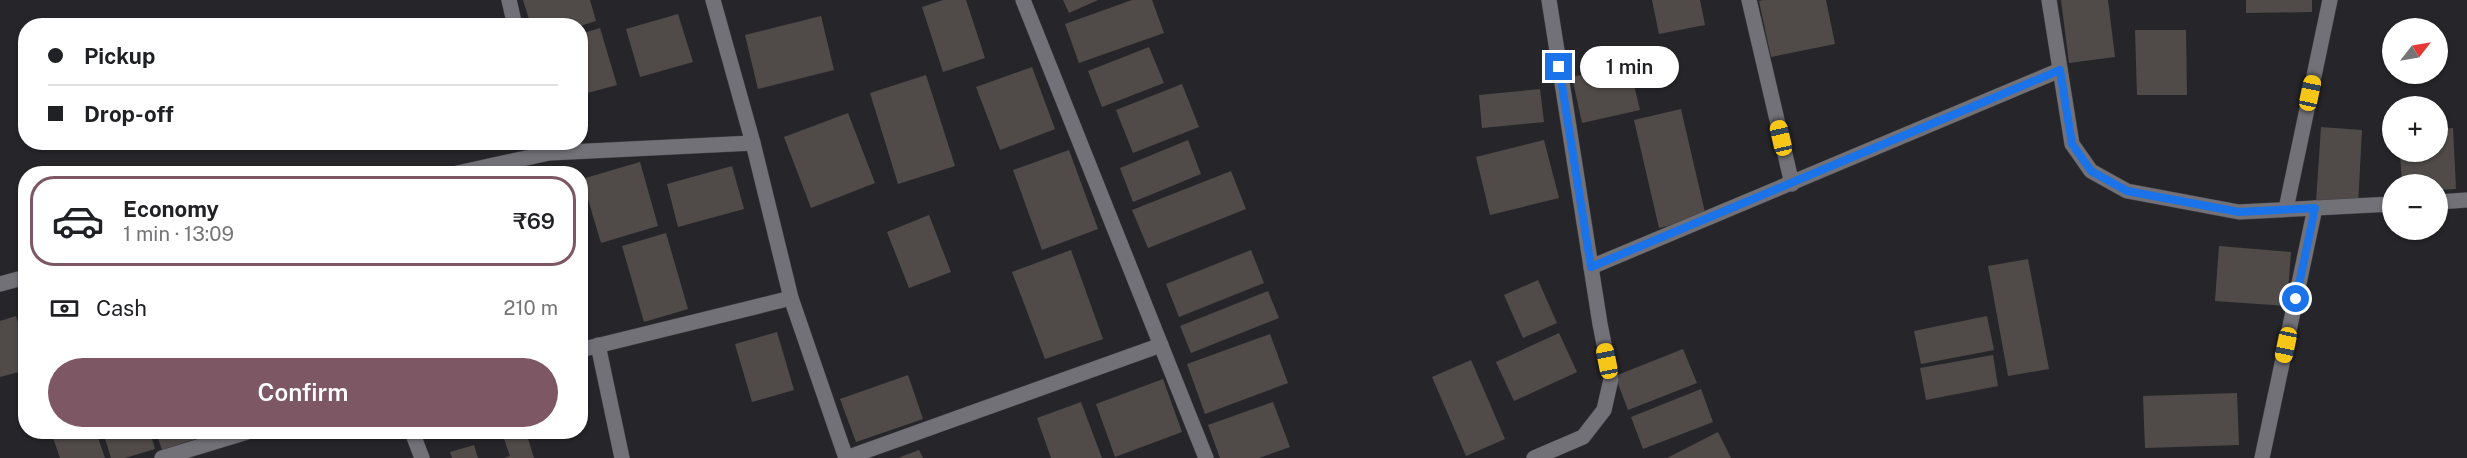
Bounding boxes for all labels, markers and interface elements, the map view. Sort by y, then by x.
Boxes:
north arrow [2382,18,2448,84]
map controls [2382,18,2448,240]
text: Pickup [84,43,155,69]
callout: 1 min [1580,46,1679,88]
route end [1545,53,1572,80]
text: 1 min [1606,55,1653,79]
car [2297,74,2323,112]
button: + [2382,96,2448,162]
text: Drop-off [84,101,174,127]
car [1768,118,1794,158]
button: − [2382,174,2448,240]
icon: car [51,194,105,248]
text: Economy [123,196,219,222]
text: ₹69 [513,208,555,234]
text: 1 min · 13:09 [123,222,234,246]
route start [2282,285,2309,312]
icon: cash [48,292,81,325]
text: Cash [96,295,147,321]
text: 210 m [504,296,558,320]
car [2273,326,2299,364]
car [1595,342,1619,380]
button: Confirm [48,358,558,427]

